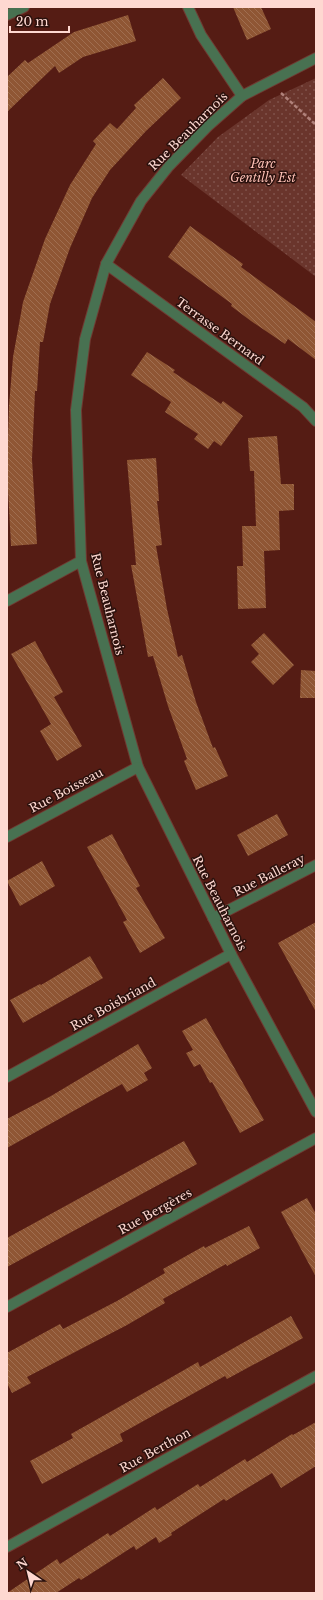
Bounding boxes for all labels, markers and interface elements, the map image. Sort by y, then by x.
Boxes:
scale bar [10,8,69,34]
text: 20 m [16,14,48,29]
street label: Rue Beauharnois [146,89,230,173]
park label: Parc Gentilly Est [230,156,297,185]
street label: Terrasse Bernard [173,294,267,368]
street label: Rue Beauharnois [88,551,128,657]
street label: Rue Boisseau [27,764,105,816]
street label: Rue Balleray [231,850,308,899]
street label: Rue Beauharnois [190,853,250,953]
street label: Rue Boisbriand [68,974,158,1034]
street label: Rue Bergères [116,1185,194,1237]
street label: Rue Berthon [117,1424,193,1476]
north arrow [8,1552,48,1592]
text: N [14,1555,31,1573]

